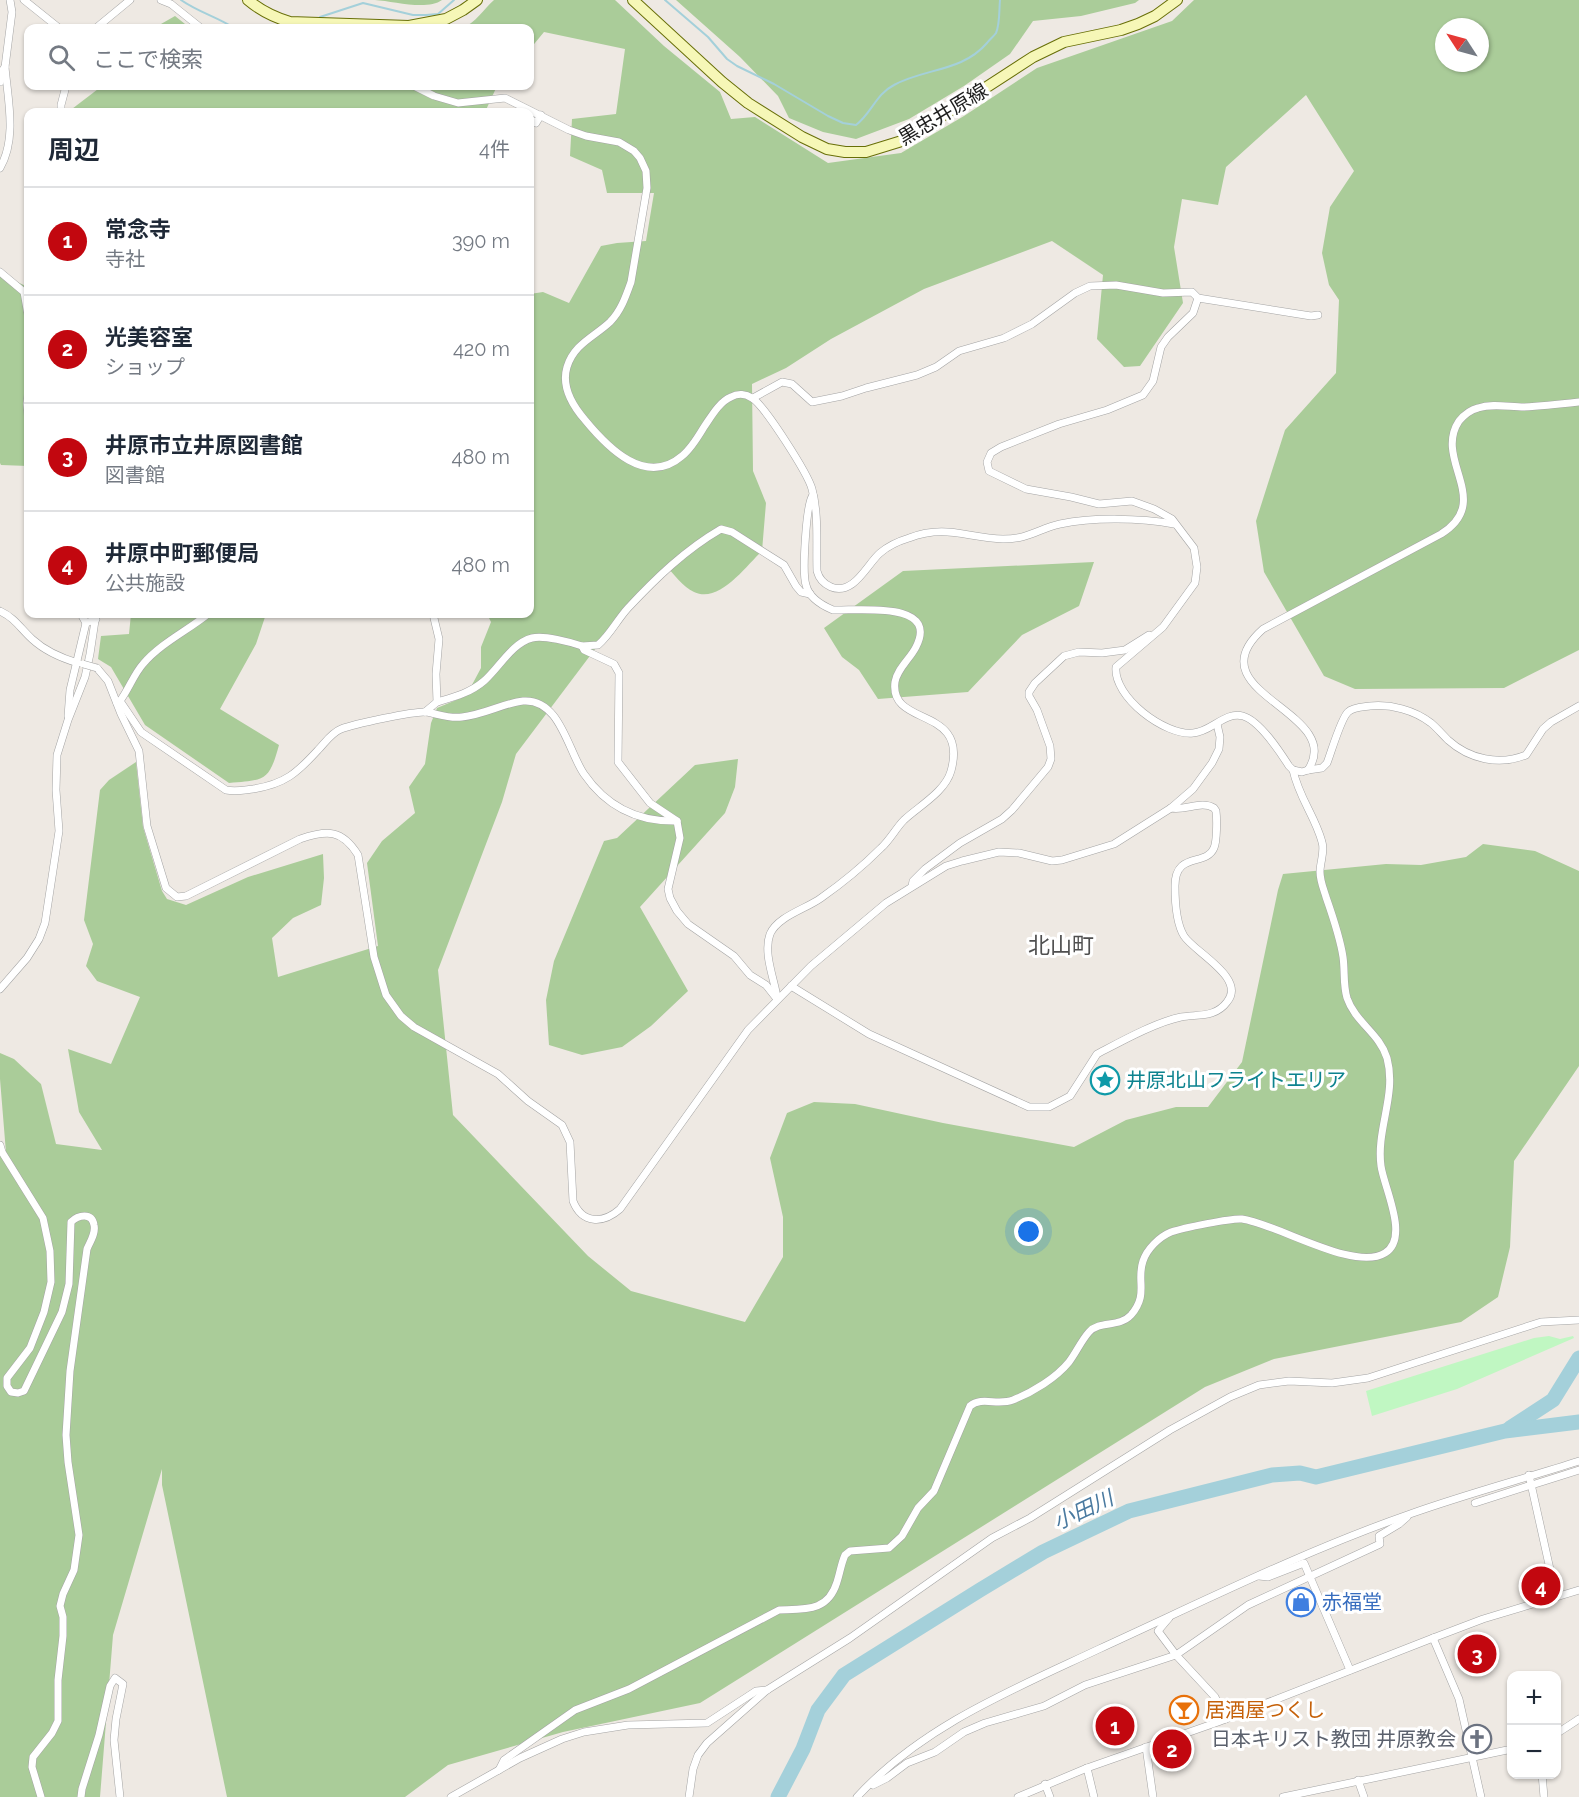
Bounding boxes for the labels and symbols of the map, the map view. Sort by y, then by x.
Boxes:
north arrow [1435,18,1489,72]
street label: 黒忠井原線 [894,78,992,150]
district label: 北山町 [1028,932,1094,958]
place icon: 井原北山フライトエリア [1089,1064,1121,1096]
place label: 井原北山フライトエリア [1126,1068,1346,1092]
your location [1014,1217,1043,1246]
water label: 小田川 [1049,1485,1119,1535]
pin: 4 [1522,1564,1560,1608]
shop icon: 赤福堂 [1285,1586,1317,1618]
place label: 赤福堂 [1322,1590,1382,1614]
pin: 3 [1458,1632,1496,1676]
bar icon: 居酒屋つくし [1168,1694,1200,1726]
place label: 居酒屋つくし [1205,1698,1325,1722]
pin: 1 [1096,1704,1134,1748]
church icon: 日本キリスト教団 井原教会 [1461,1723,1493,1755]
pin: 2 [1152,1726,1192,1772]
place label: 日本キリスト教団 井原教会 [1211,1727,1456,1751]

